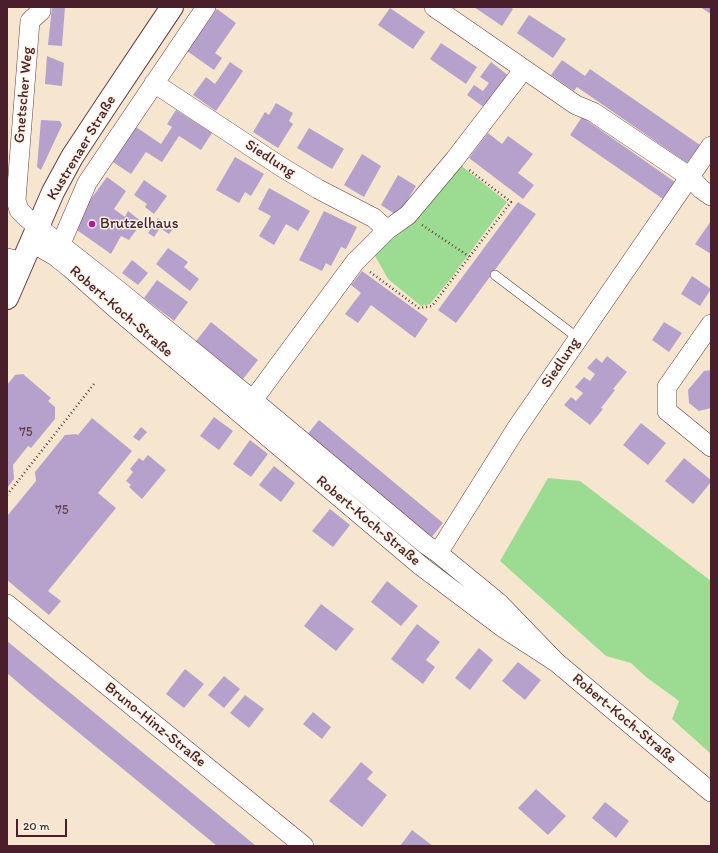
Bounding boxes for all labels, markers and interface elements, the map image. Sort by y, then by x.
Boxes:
street label: Gnetscher Weg [11,46,37,144]
street label: Kustrenaer Straße [44,92,120,204]
street label: Siedlung [241,136,299,182]
place label: Brutzelhaus [100,215,178,233]
marker: Brutzelhaus [87,219,97,229]
street label: Robert-Koch-Straße [66,262,176,362]
street label: Siedlung [538,335,584,391]
house number: 75 [19,425,33,441]
street label: Robert-Koch-Straße [312,472,424,570]
house number: 75 [55,503,69,519]
street label: Robert-Koch-Straße [568,670,680,768]
street label: Bruno-Hinz-Straße [101,679,209,771]
scale bar [18,811,69,837]
text: 20 m [23,819,50,833]

